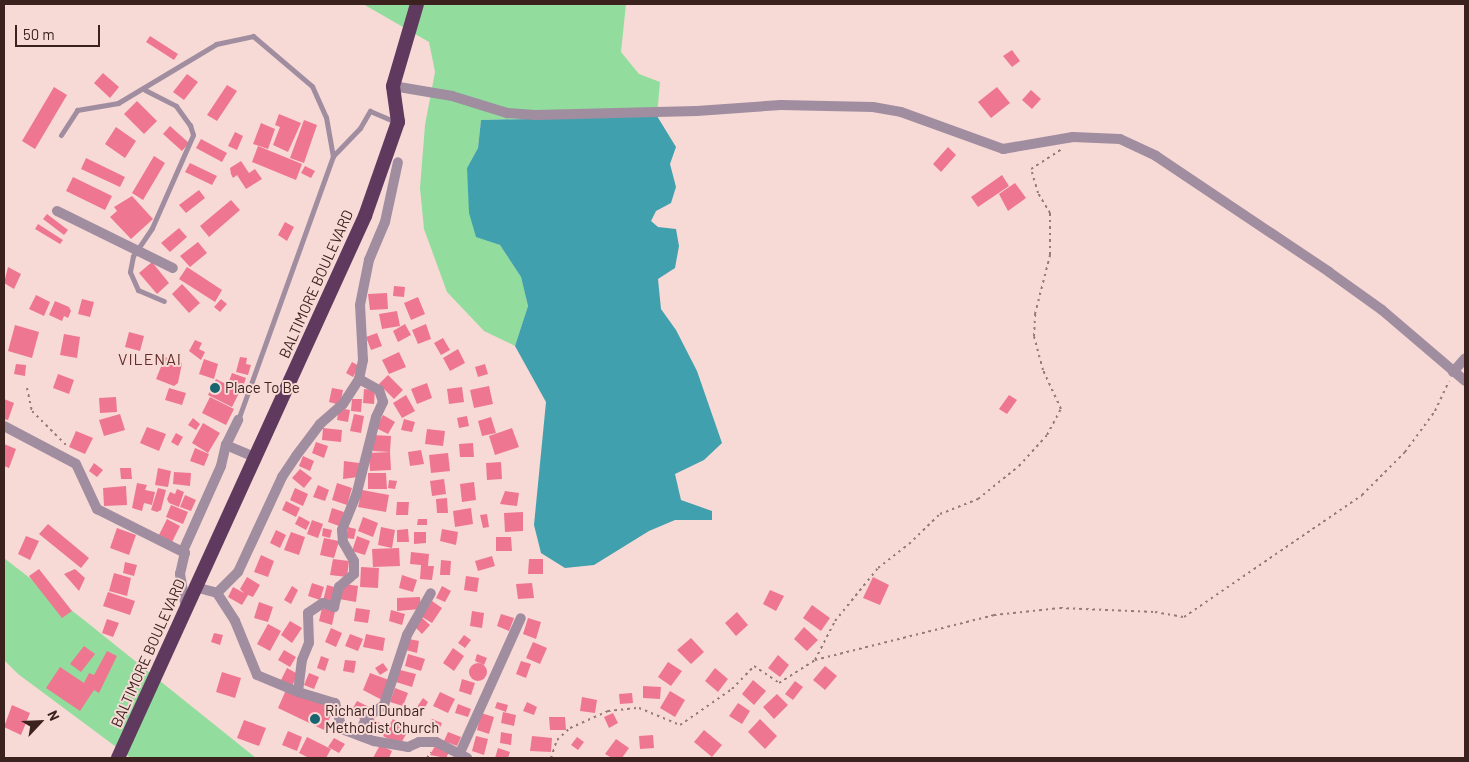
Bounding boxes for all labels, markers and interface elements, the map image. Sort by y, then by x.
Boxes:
scale bar [18,15,102,47]
text: 50 m [23,25,55,43]
street label: BALTIMORE BOULEVARD [275,207,357,361]
district label: VILENAI [117,349,183,369]
place label: Place To Be [225,379,300,397]
marker: Place To Be [209,382,221,394]
street label: BALTIMORE BOULEVARD [107,576,189,730]
north arrow [15,697,65,747]
place label: Richard Dunbar Methodist Church [325,701,439,736]
text: N [44,708,64,723]
marker: Richard Dunbar Methodist Church [309,713,321,725]

